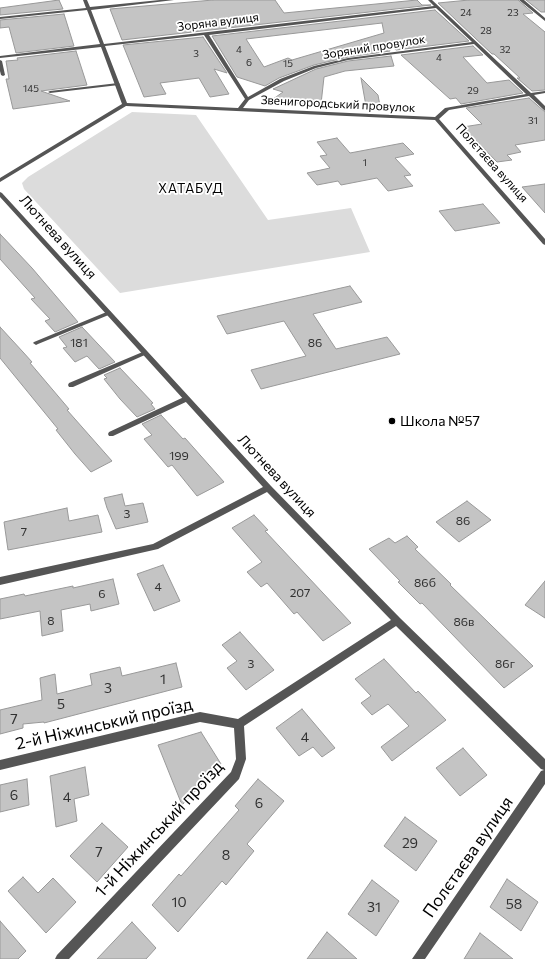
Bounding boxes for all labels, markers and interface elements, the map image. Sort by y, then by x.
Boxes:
house number: 24 [460,7,472,19]
house number: 23 [507,7,519,19]
street label: Зоряна вулиця [176,10,260,34]
house number: 28 [480,25,492,37]
street label: Зоряний провулок [322,32,426,62]
house number: 4 [236,44,242,56]
house number: 32 [499,44,511,56]
house number: 3 [193,48,199,60]
house number: 4 [436,52,442,64]
house number: 6 [246,57,252,69]
house number: 15 [283,58,293,70]
house number: 145 [23,83,39,95]
house number: 29 [467,85,479,97]
street label: Звенигородський провулок [260,93,416,115]
house number: 31 [528,115,538,127]
street label: Полєтаєва вулиця [453,121,531,205]
house number: 1 [363,157,367,169]
district label: ХАТАБУД [158,181,224,197]
street label: Лютнева вулиця [16,192,100,282]
house number: 181 [70,336,88,350]
house number: 86 [308,336,322,350]
place label: Школа №57 [400,413,480,429]
marker: Школа №57 [387,416,397,426]
street label: Лютнева вулиця [234,431,320,521]
house number: 199 [169,449,189,463]
house number: 3 [124,507,130,521]
house number: 86 [456,514,470,528]
house number: 7 [21,525,27,539]
house number: 86б [414,576,436,590]
house number: 4 [154,580,162,594]
house number: 207 [290,586,310,600]
house number: 6 [98,587,106,601]
house number: 8 [47,614,55,628]
house number: 86в [454,615,474,629]
house number: 3 [248,657,254,671]
house number: 86г [495,657,515,671]
house number: 1 [160,671,166,687]
house number: 3 [104,680,112,696]
street label: 2-й Ніжинський проїзд [14,694,194,754]
house number: 5 [57,696,65,712]
house number: 7 [10,711,18,727]
house number: 4 [301,729,309,745]
street label: 1-й Ніжинський проїзд [91,757,227,901]
house number: 6 [10,787,18,803]
house number: 4 [63,789,71,805]
street label: Полєтаєва вулиця [419,793,517,921]
house number: 6 [255,795,263,811]
house number: 29 [402,835,418,851]
house number: 7 [95,844,103,860]
house number: 8 [222,847,230,863]
house number: 10 [171,894,187,910]
house number: 58 [506,896,522,912]
house number: 31 [367,899,381,915]

